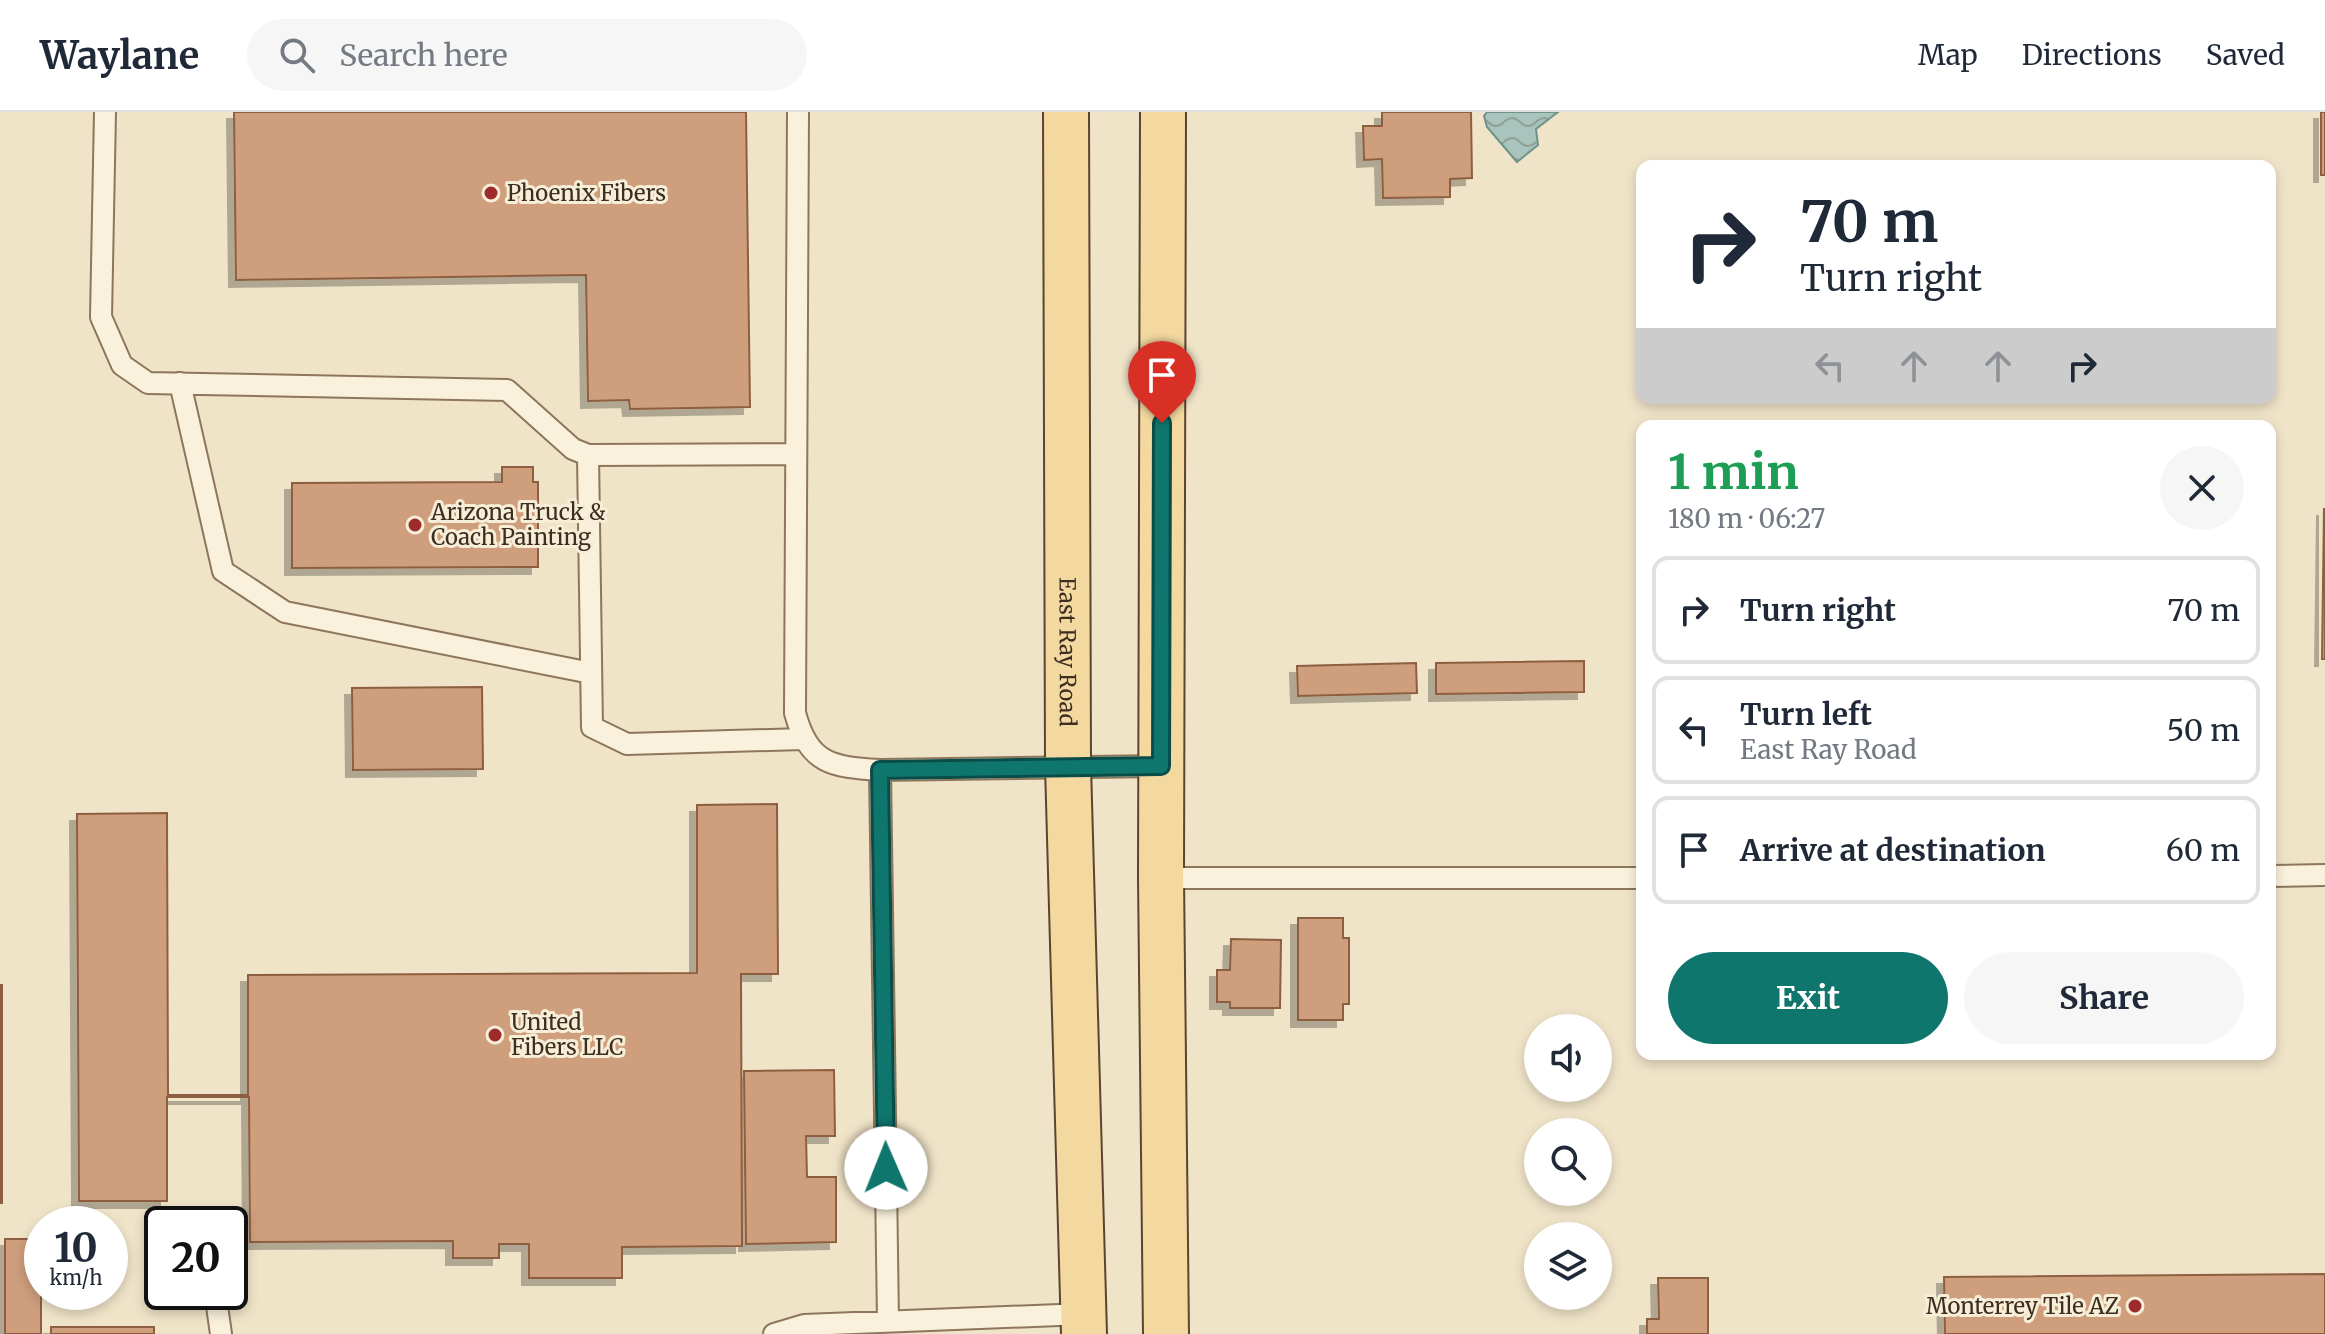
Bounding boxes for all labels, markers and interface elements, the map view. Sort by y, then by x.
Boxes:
search box [247,19,807,91]
text: Waylane [40,32,199,79]
icon: search [275,33,319,77]
text: Search here [339,36,508,74]
text: Map [1918,37,1978,73]
text: Directions [2022,37,2162,73]
text: Saved [2206,37,2285,73]
place label: Phoenix Fibers [507,179,666,207]
marker: Phoenix Fibers [482,184,500,202]
text: 70 m [1800,187,1938,257]
icon: right [1668,192,1772,296]
text: Turn right [1800,256,1982,301]
pin [1128,341,1196,423]
icon: left [1808,344,1852,388]
icon: ahead [1892,344,1936,388]
icon: ahead [1976,344,2020,388]
icon: right [2060,344,2104,388]
icon: arrive [1140,353,1184,397]
text: 1 min [1668,442,1799,502]
button: close [2160,446,2244,530]
place label: Arizona Truck & Coach Painting [430,498,606,551]
text: 180 m · 06:27 [1668,502,1825,535]
marker: Arizona Truck & Coach Painting [406,516,424,534]
street label: East Ray Road [1053,577,1082,727]
icon: right [1672,588,1716,632]
text: Turn right [1740,591,1896,629]
text: 70 m [2167,591,2240,629]
text: Turn left [1740,695,1872,733]
icon: left [1672,708,1716,752]
text: 50 m [2167,711,2240,749]
text: East Ray Road [1740,733,1917,766]
icon: arrive [1672,828,1716,872]
text: Arrive at destination [1740,831,2046,869]
text: 60 m [2166,831,2240,869]
button: Exit [1668,952,1948,1044]
button: Share [1964,952,2244,1044]
place label: United Fibers LLC [511,1008,623,1061]
map controls [1524,1014,1612,1310]
button: sound [1524,1014,1612,1102]
marker: United Fibers LLC [486,1026,504,1044]
button: search [1524,1118,1612,1206]
position arrow [844,1126,928,1210]
speed limit sign: 20 [144,1206,248,1310]
button: layers [1524,1222,1612,1310]
text: 10 [54,1223,98,1273]
text: km/h [50,1265,102,1290]
place label: Monterrey Tile AZ [1926,1292,2119,1320]
marker: Monterrey Tile AZ [2126,1297,2144,1315]

